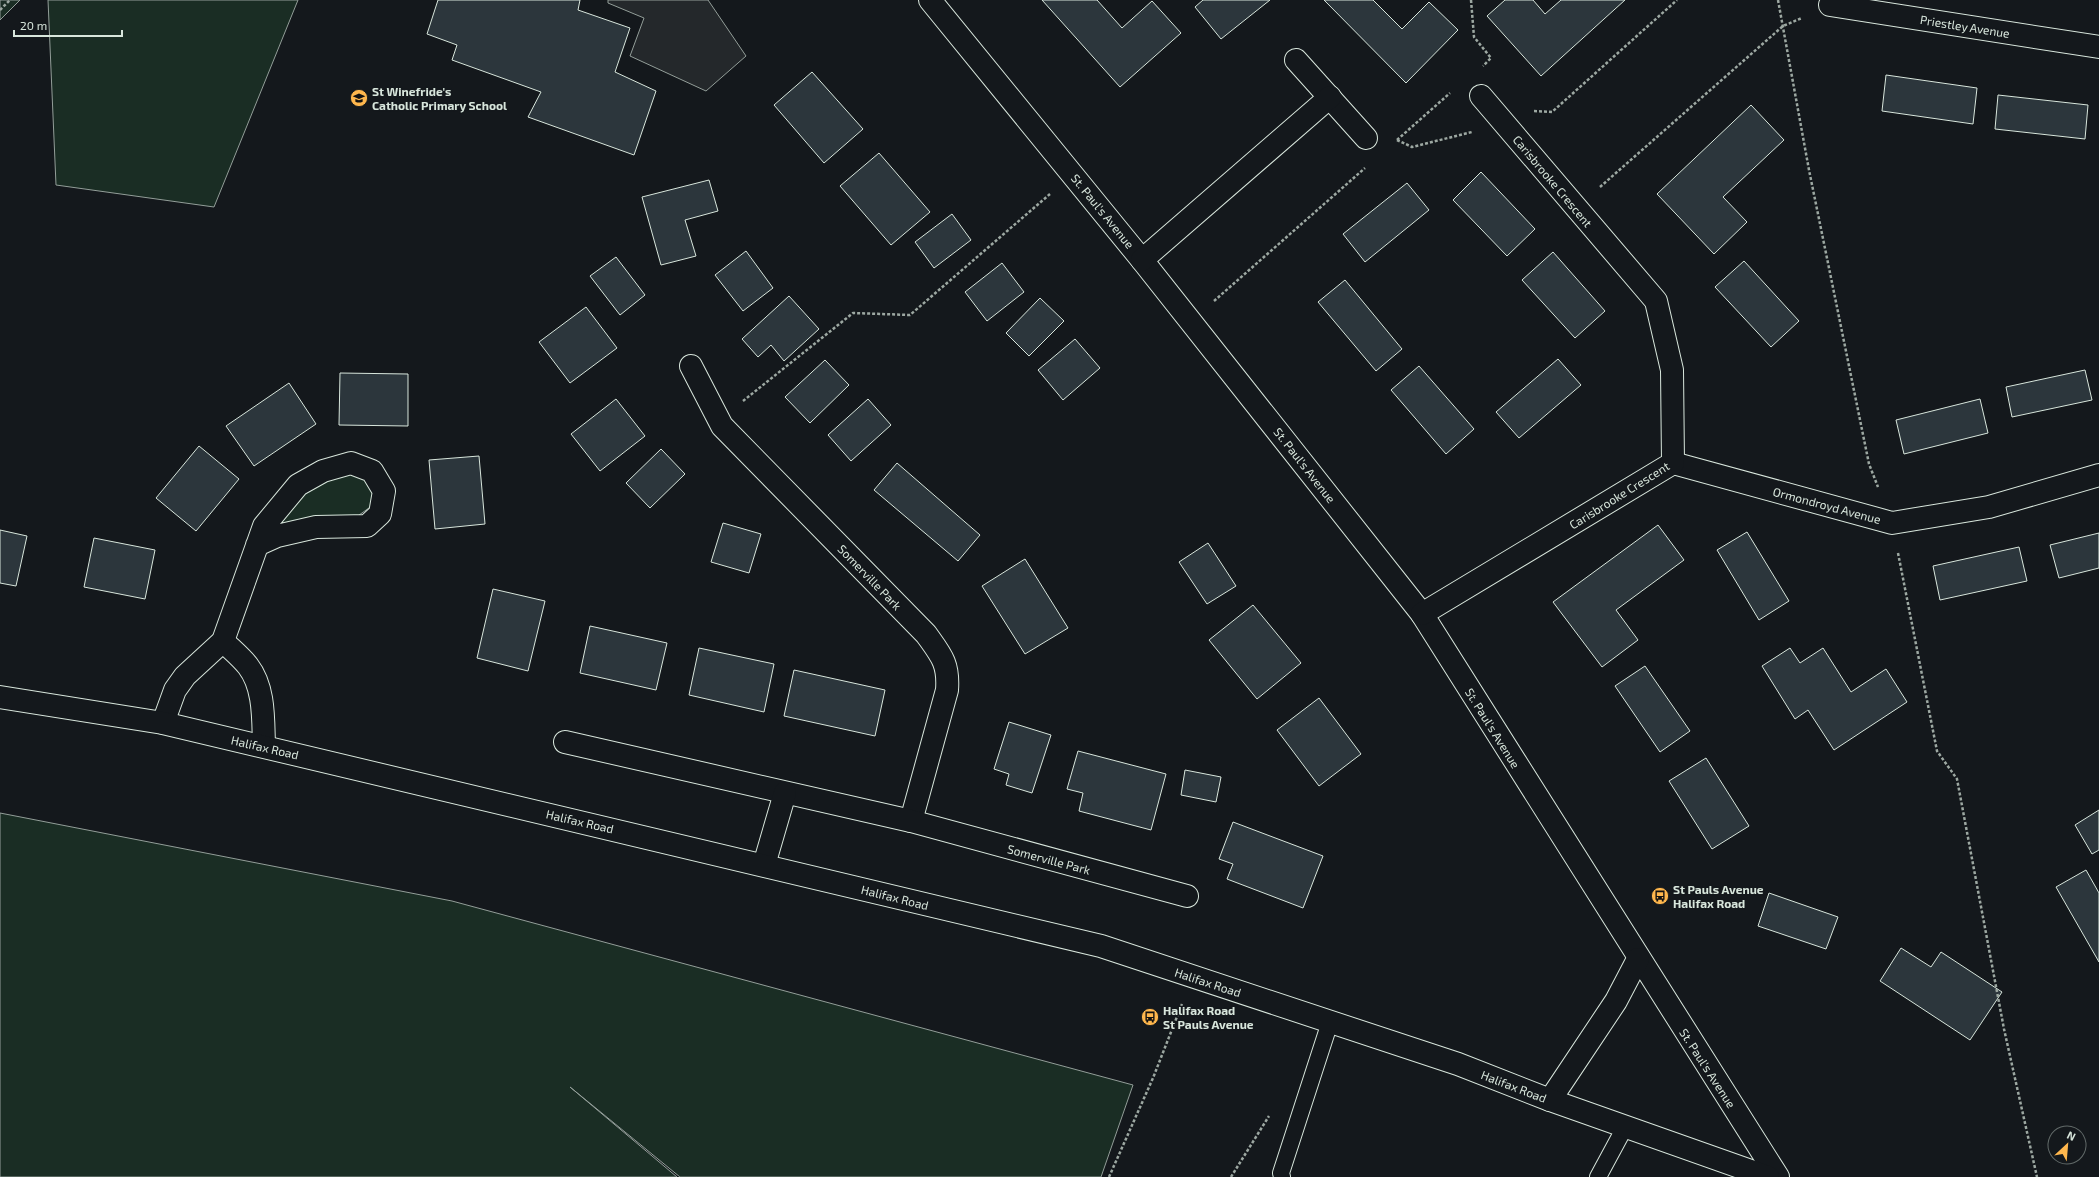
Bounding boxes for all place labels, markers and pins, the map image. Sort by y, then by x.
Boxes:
place label: St Winefride's Catholic Primary School [372,84,507,113]
school or university icon: St Winefride's Catholic Primary School [349,88,369,108]
place label: St Pauls Avenue Halifax Road [1673,882,1764,910]
bus stop icon: St Pauls Avenue Halifax Road [1650,886,1670,906]
place label: Halifax Road St Pauls Avenue [1163,1003,1254,1031]
bus stop icon: Halifax Road St Pauls Avenue [1140,1007,1160,1027]

